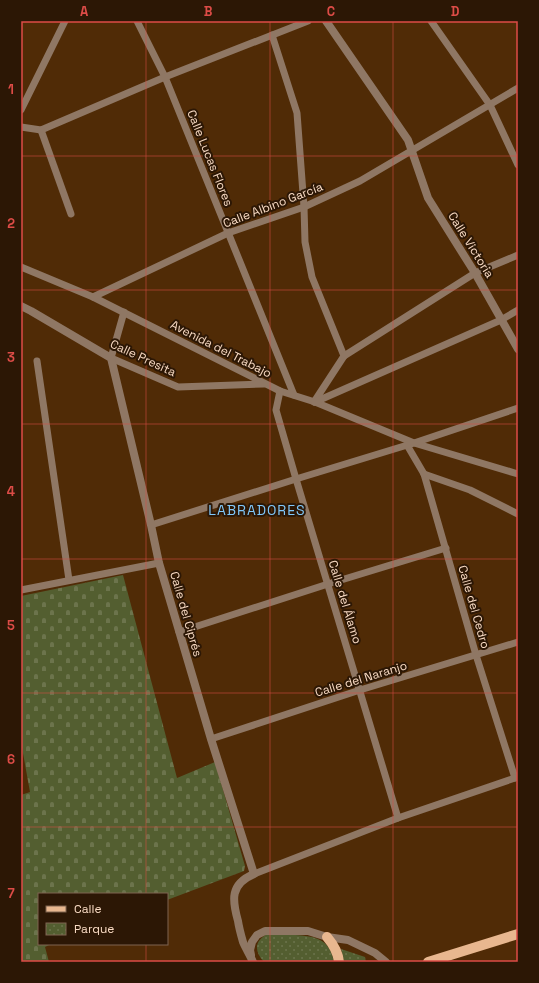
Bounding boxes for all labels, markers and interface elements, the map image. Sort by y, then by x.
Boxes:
text: A [80,3,89,20]
text: B [204,3,213,20]
text: C [327,3,335,20]
text: D [451,3,460,20]
text: 1 [8,81,14,98]
street label: Calle Lucas Flores [183,107,237,209]
street label: Calle Albino García [221,179,325,231]
street label: Calle Victoria [444,209,498,281]
text: 2 [7,215,15,232]
street label: Avenida del Trabajo [168,317,274,381]
street label: Calle Presita [107,336,179,380]
text: 3 [7,349,15,366]
text: 4 [7,483,15,500]
district label: LABRADORES [208,501,306,519]
street label: Calle del Álamo [325,558,365,646]
street label: Calle del Cedro [454,564,494,650]
street label: Calle del Ciprés [166,570,206,658]
text: 5 [7,617,15,634]
street label: Calle del Naranjo [313,657,409,701]
text: 6 [7,751,15,768]
text: 7 [7,885,15,902]
legend [38,893,168,945]
text: Calle [74,901,102,917]
text: Parque [74,921,114,937]

